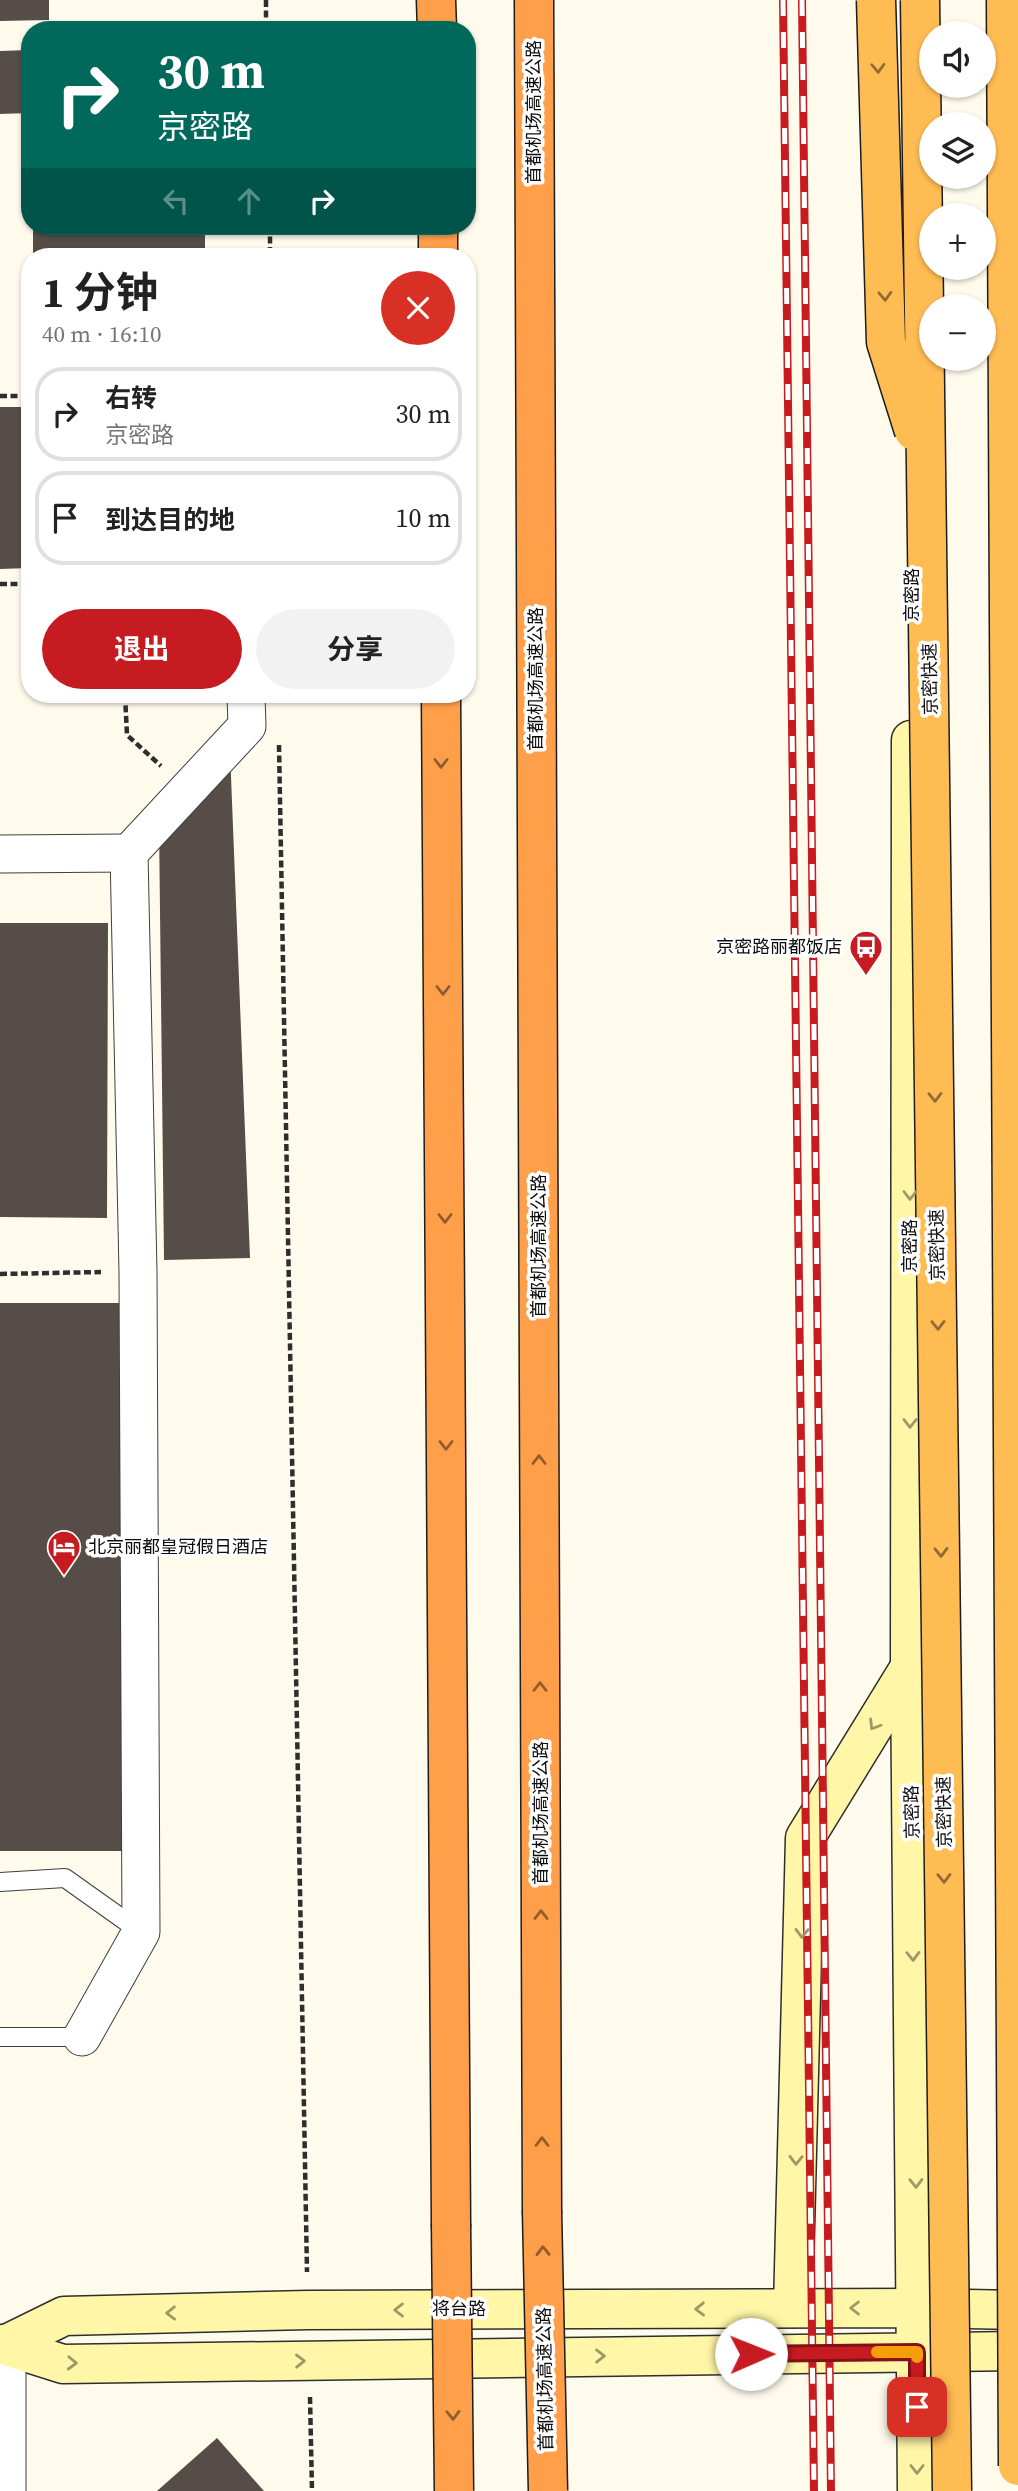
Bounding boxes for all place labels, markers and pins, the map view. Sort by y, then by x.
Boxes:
bus stop icon: 京密路丽都饭店 [847,928,885,977]
place label: 京密路丽都饭店 [716,934,842,959]
hotel icon: 北京丽都皇冠假日酒店 [45,1528,83,1577]
place label: 北京丽都皇冠假日酒店 [88,1534,268,1559]
pin [887,2377,947,2437]

